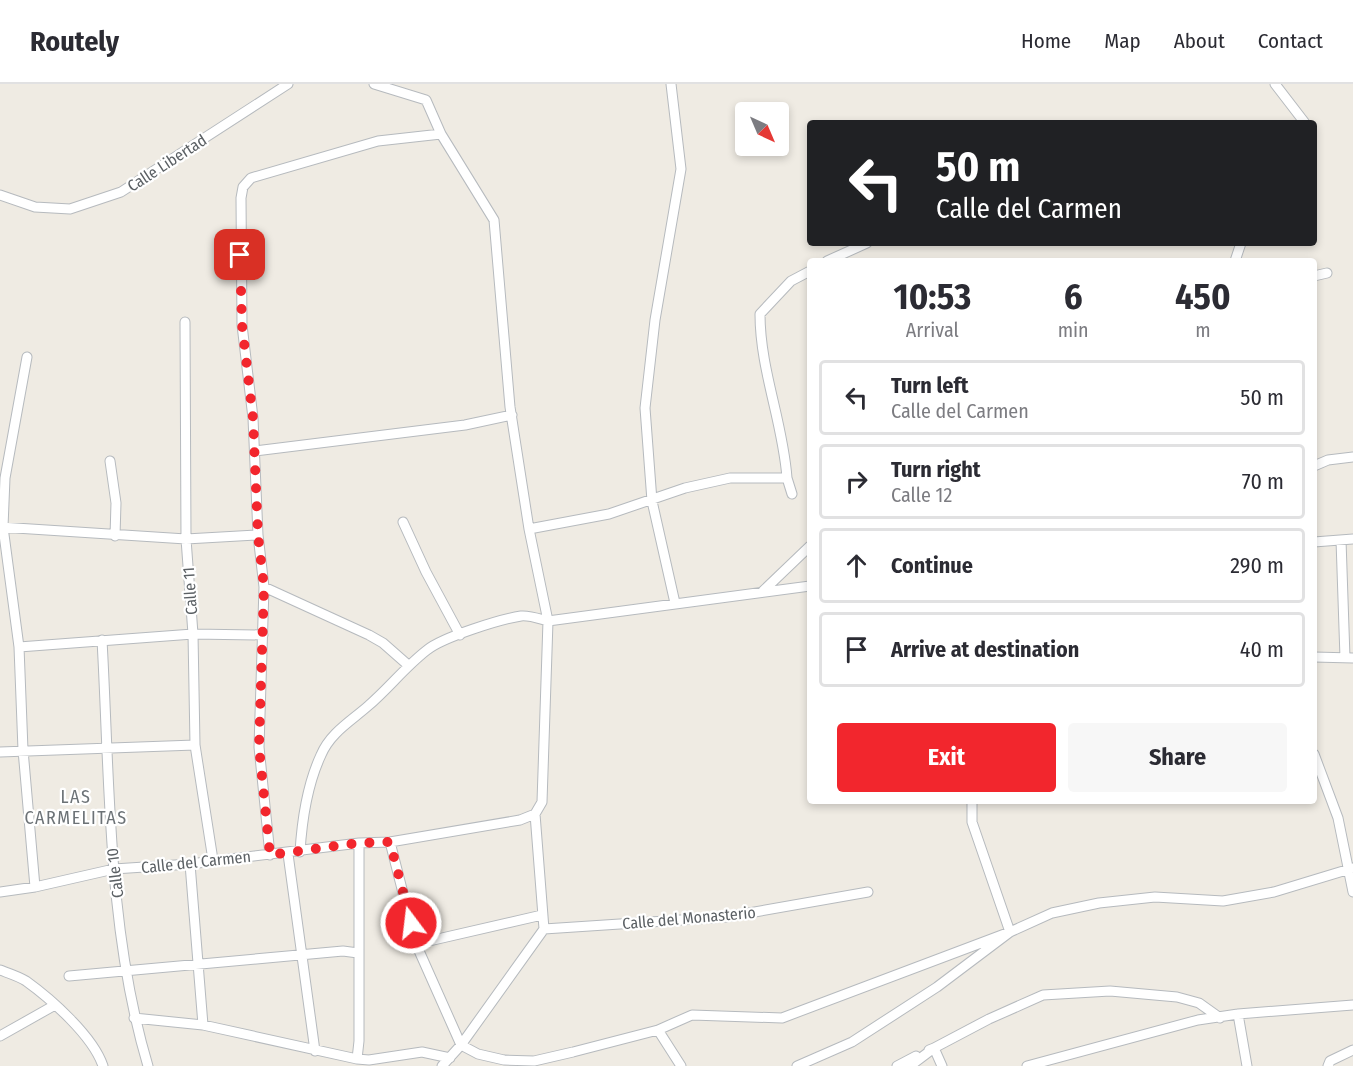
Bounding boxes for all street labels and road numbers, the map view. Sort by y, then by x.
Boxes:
street label: Calle Libertad [124,130,210,196]
street label: Calle 11 [179,566,201,616]
street label: Calle 10 [103,847,127,899]
street label: Calle del Carmen [140,847,252,877]
street label: Calle del Monasterio [621,903,757,933]

